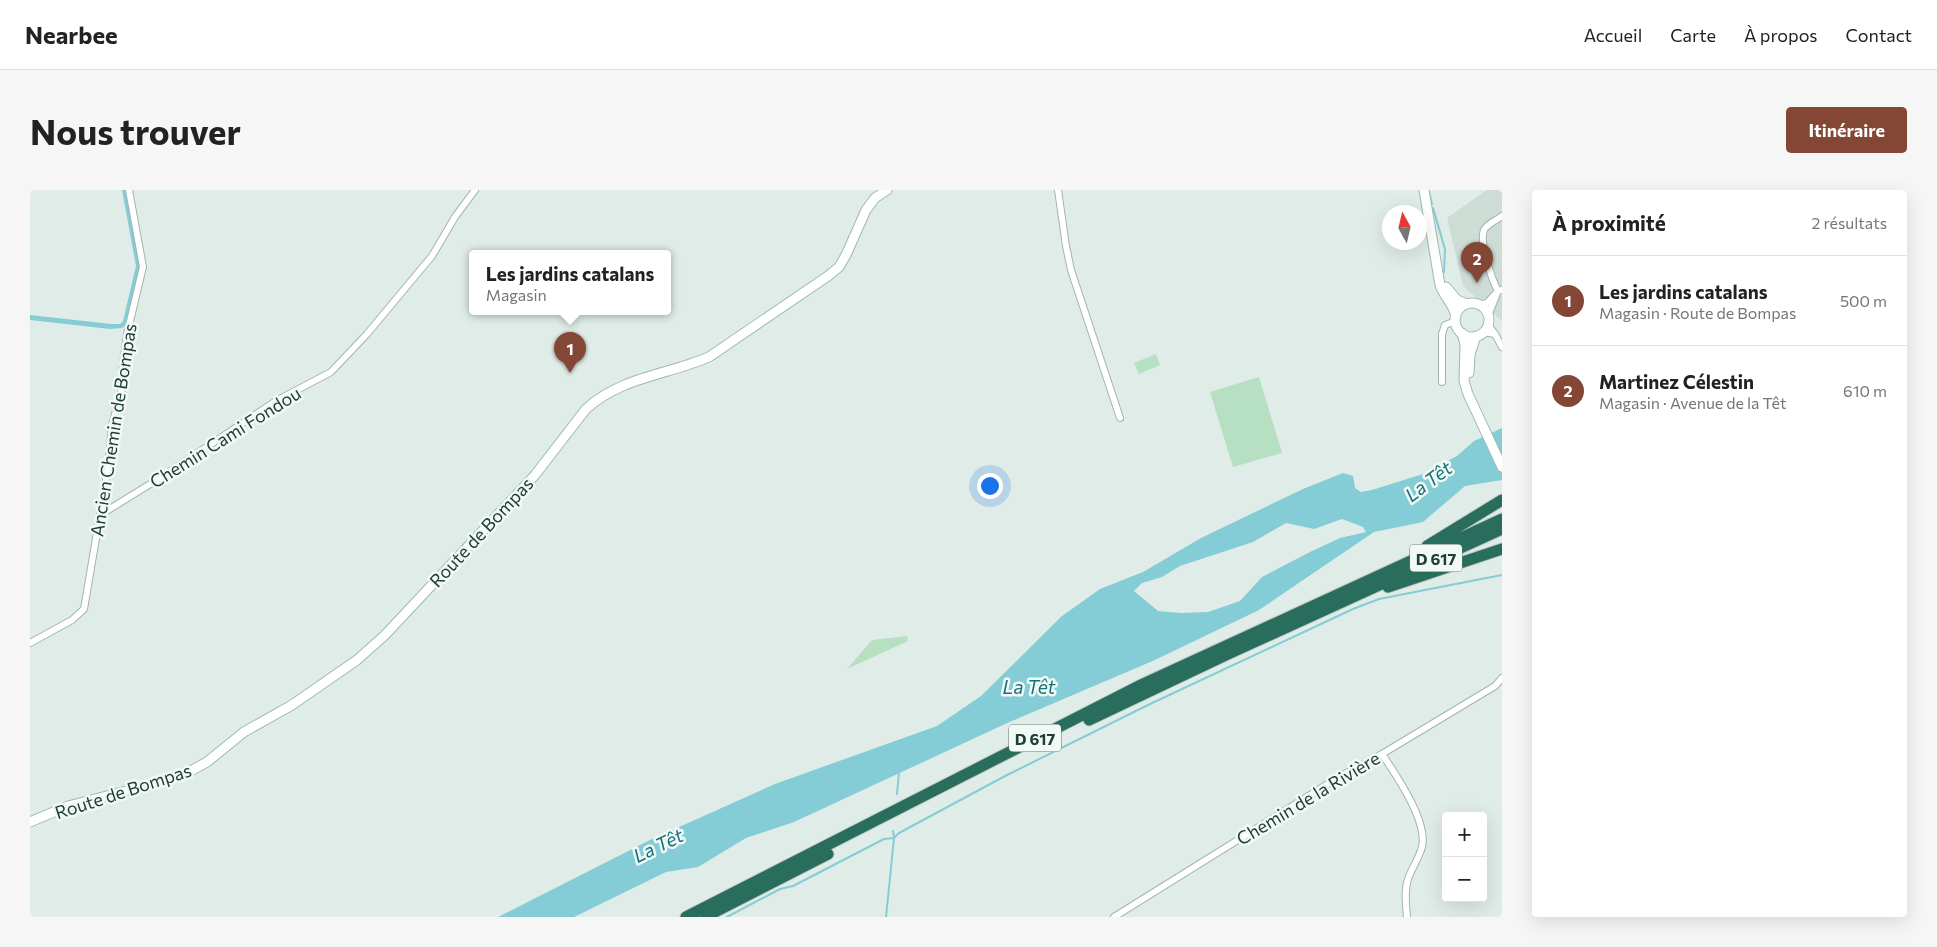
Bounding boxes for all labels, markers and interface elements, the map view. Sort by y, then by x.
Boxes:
text: Nearbee [25,20,118,49]
text: Accueil [1584,24,1642,46]
text: Carte [1670,24,1716,46]
text: À propos [1744,24,1818,46]
text: Contact [1846,24,1912,46]
button: Itinéraire [1786,107,1907,153]
text: Nous trouver [30,109,241,152]
north arrow [1382,205,1427,250]
text: À proximité [1552,210,1666,235]
text: 2 résultats [1811,213,1887,232]
pin: 2 [1461,242,1493,283]
popup [469,250,671,315]
text: Les jardins catalans [486,262,654,285]
text: Les jardins catalans [1599,280,1768,303]
text: Magasin [486,285,547,304]
text: 1 [1564,291,1572,310]
text: 500 m [1840,291,1887,310]
text: Magasin · Route de Bompas [1599,303,1796,322]
street label: Ancien Chemin de Bompas [85,322,141,538]
pin: 1 [554,332,586,373]
text: Martinez Célestin [1599,370,1754,393]
text: 2 [1563,381,1573,400]
text: 610 m [1843,381,1887,400]
street label: Chemin Cami Fondou [145,382,305,492]
text: Magasin · Avenue de la Têt [1599,393,1786,412]
water label: La Têt [1400,455,1457,506]
street label: Route de Bompas [424,473,538,591]
your location [977,473,1003,499]
road number: D 617 [1410,544,1462,572]
water label: La Têt [1003,675,1057,698]
road number: D 617 [1009,724,1061,752]
street label: Chemin de la Rivière [1232,746,1384,850]
street label: Route de Bompas [52,759,194,823]
map controls [1442,812,1487,902]
button: + [1442,812,1487,857]
water label: La Têt [629,823,688,867]
button: − [1442,857,1487,902]

